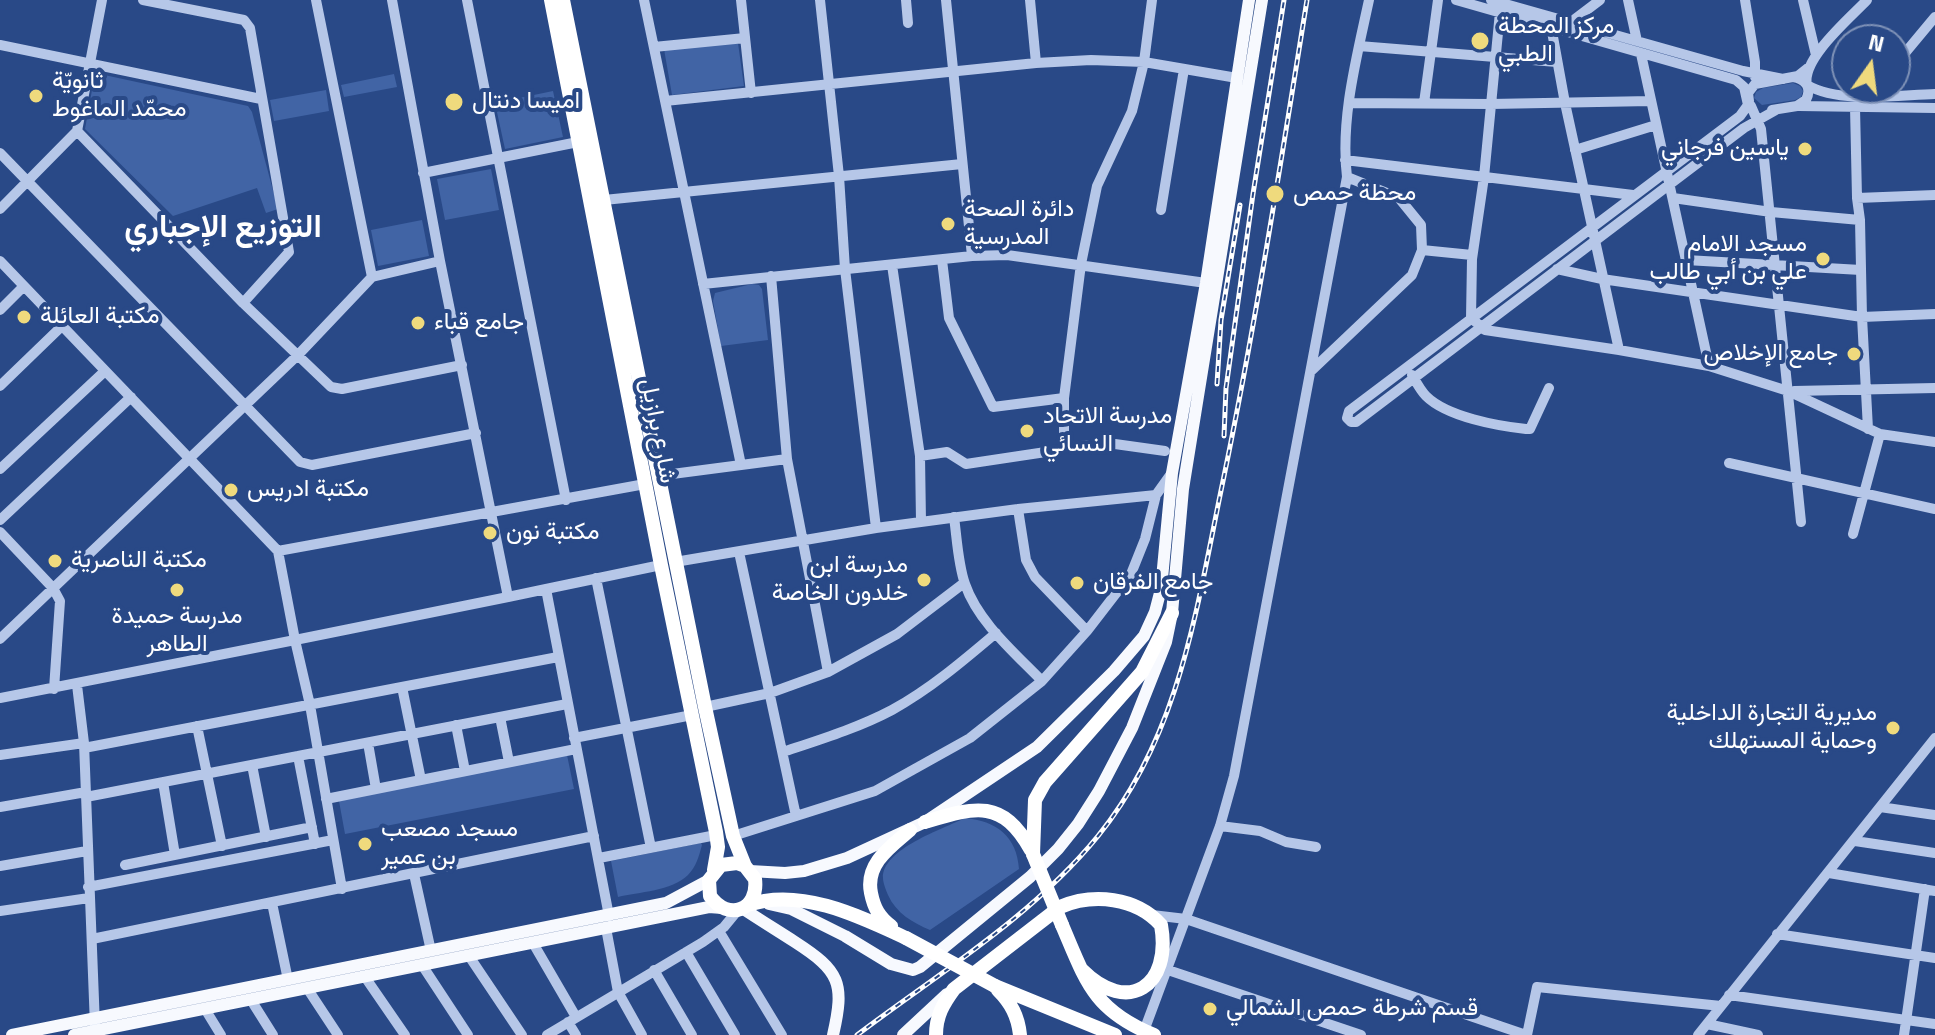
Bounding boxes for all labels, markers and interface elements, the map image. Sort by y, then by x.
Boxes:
place label: مركز المحطة الطبي [1498,13,1614,69]
north arrow [1831,24,1911,104]
text: N [1865,24,1888,61]
marker: مركز المحطة الطبي [1469,30,1491,52]
place label: ثانويّة محمّد الماغوط [52,68,186,124]
marker: ثانويّة محمّد الماغوط [27,87,45,105]
place label: اميسا دنتال [472,88,580,116]
marker: اميسا دنتال [443,91,465,113]
place label: ياسين فرجاني [1661,135,1789,163]
marker: ياسين فرجاني [1796,140,1814,158]
place label: محطة حمص [1293,180,1416,208]
marker: محطة حمص [1264,183,1286,205]
place label: دائرة الصحة المدرسية [964,196,1074,252]
district label: التوزيع الإجباري [124,210,322,248]
marker: دائرة الصحة المدرسية [939,215,957,233]
place label: مسجد الامام علي بن أبي طالب [1649,231,1807,287]
marker: مسجد الامام علي بن أبي طالب [1814,250,1832,268]
place label: مكتبة العائلة [40,303,160,331]
marker: مكتبة العائلة [15,308,33,326]
place label: جامع قباء [434,309,524,337]
marker: جامع قباء [409,314,427,332]
place label: جامع الإخلاص [1703,340,1838,368]
marker: جامع الإخلاص [1845,345,1863,363]
street label: شارع برازيل [633,376,681,486]
place label: مدرسة الاتحاد النسائي [1043,403,1172,459]
marker: مدرسة الاتحاد النسائي [1018,422,1036,440]
place label: مكتبة ادريس [247,476,369,504]
marker: مكتبة ادريس [222,481,240,499]
place label: مكتبة نون [506,519,599,547]
marker: مكتبة نون [481,524,499,542]
place label: مكتبة الناصرية [71,547,207,575]
marker: مكتبة الناصرية [46,552,64,570]
place label: مدرسة ابن خلدون الخاصة [772,552,908,608]
place label: جامع الفرقان [1093,569,1213,597]
marker: مدرسة ابن خلدون الخاصة [915,571,933,589]
marker: جامع الفرقان [1068,574,1086,592]
marker: مدرسة حميدة الطاهر [168,581,186,599]
place label: مدرسة حميدة الطاهر [111,603,243,659]
place label: مديرية التجارة الداخلية وحماية المستهلك [1666,700,1877,756]
marker: مديرية التجارة الداخلية وحماية المستهلك [1884,719,1902,737]
place label: مسجد مصعب بن عمير [381,816,518,872]
marker: مسجد مصعب بن عمير [356,835,374,853]
place label: قسم شرطة حمص الشمالي [1226,995,1478,1023]
marker: قسم شرطة حمص الشمالي [1201,1000,1219,1018]

